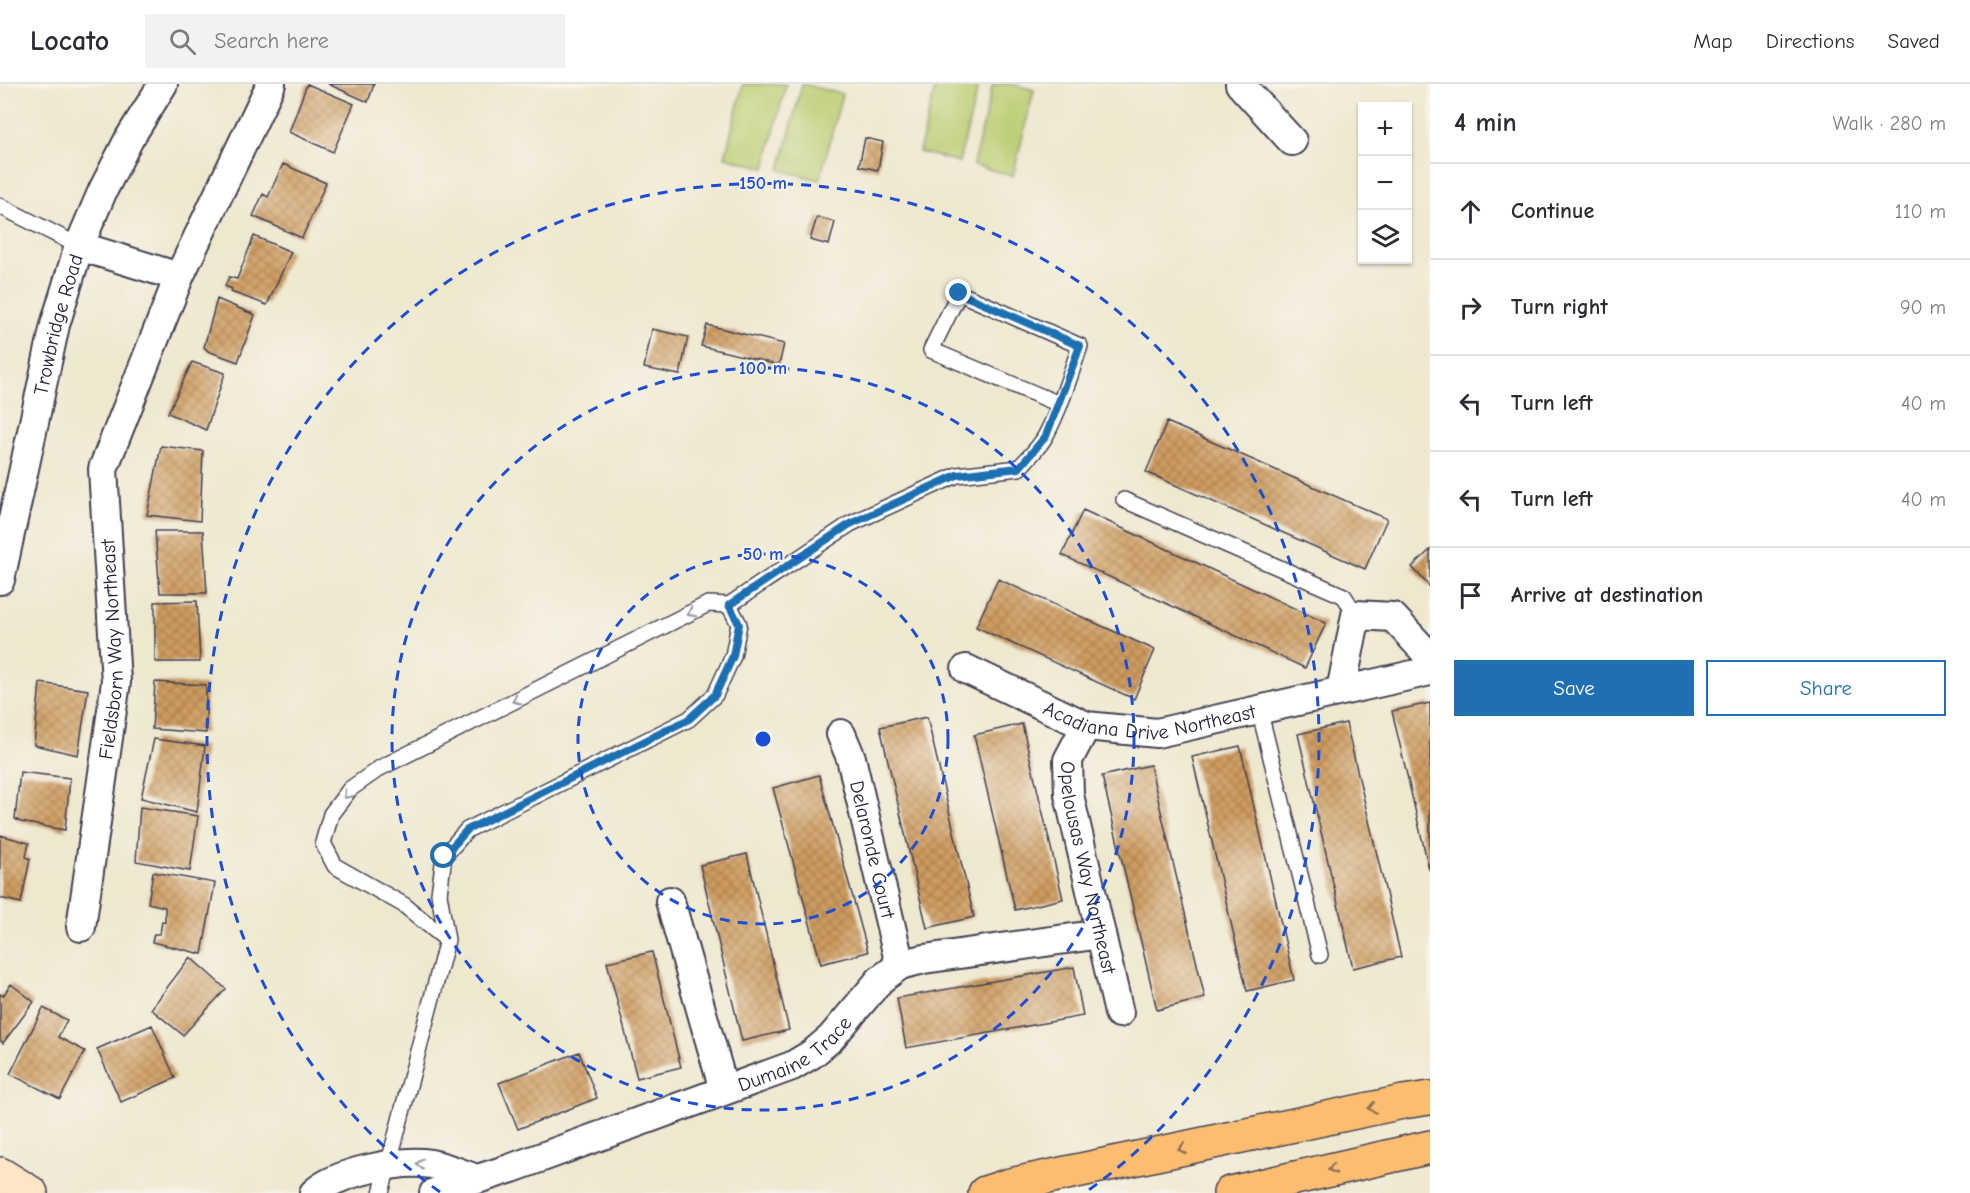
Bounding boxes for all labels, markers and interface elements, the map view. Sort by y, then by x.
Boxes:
search box [145,14,565,68]
text: Locato [30,25,109,57]
icon: search [166,25,199,58]
text: Search here [214,28,329,54]
text: Map [1693,29,1733,53]
text: Directions [1766,29,1855,53]
text: Saved [1888,29,1940,53]
map controls [1358,102,1412,264]
button: + [1358,102,1412,156]
text: 4 min [1454,108,1517,138]
text: Walk · 280 m [1833,112,1946,135]
button: − [1358,156,1412,210]
text: 150 m [739,173,787,194]
icon: ahead [1454,195,1487,228]
text: Continue [1511,198,1594,224]
text: 110 m [1895,200,1946,223]
button: layers [1358,210,1412,264]
street label: Trowbridge Road [29,251,87,397]
route end [945,279,971,305]
icon: right [1454,291,1487,324]
text: Turn right [1511,294,1608,320]
text: 90 m [1900,296,1946,319]
text: 100 m [739,358,787,379]
icon: left [1454,387,1487,420]
text: Turn left [1511,390,1593,416]
text: 40 m [1901,392,1946,415]
icon: left [1454,483,1487,516]
text: Turn left [1511,486,1593,512]
text: 40 m [1901,488,1946,511]
street label: Fieldsborn Way Northeast [94,537,127,761]
text: 50 m [743,544,783,565]
icon: arrive [1454,579,1487,612]
text: Arrive at destination [1511,582,1703,608]
one-way arrow [686,606,697,618]
button: Save [1454,660,1694,716]
button: Share [1706,660,1946,716]
one-way arrow [512,693,523,705]
street label: Acadiana Drive Northeast [1040,696,1259,745]
centre of rings [753,729,773,749]
street label: Opelousas Way Northeast [1057,761,1121,977]
street label: Delaronde Court [845,778,900,922]
one-way arrow [343,788,354,799]
route start [430,842,456,868]
street label: Dumaine Trace [735,1012,856,1096]
one-way arrow [1368,1101,1378,1114]
one-way arrow [1177,1142,1187,1155]
one-way arrow [416,1158,425,1170]
one-way arrow [1327,1162,1337,1175]

